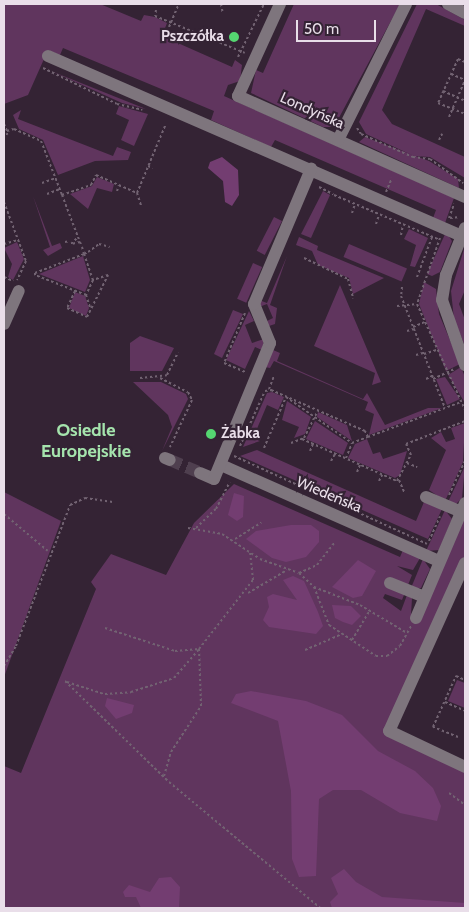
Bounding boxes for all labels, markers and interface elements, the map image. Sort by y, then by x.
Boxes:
scale bar [299,10,379,42]
text: 50 m [304,20,339,38]
place label: Pszczółka [161,28,224,46]
marker: Pszczółka [228,31,240,43]
street label: Londyńska [277,89,347,133]
district label: Osiedle Europejskie [41,420,131,462]
place label: Żabka [221,425,260,443]
marker: Żabka [205,428,217,440]
street label: Wiedeńska [294,473,364,517]

